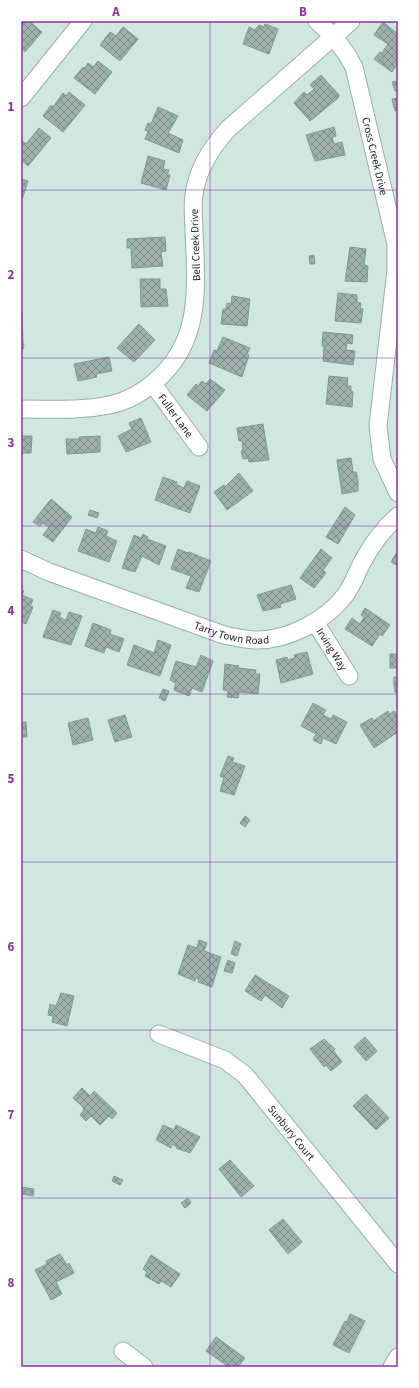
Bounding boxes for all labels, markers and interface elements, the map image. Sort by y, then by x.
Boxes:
text: A [111,3,120,21]
text: B [299,3,307,21]
text: 1 [8,98,15,116]
street label: Cross Creek Drive [358,116,391,197]
street label: Bell Creek Drive [187,208,204,281]
text: 2 [8,266,15,284]
street label: Fuller Lane [155,391,197,441]
text: 3 [8,434,15,452]
text: 4 [8,602,15,620]
street label: Tarry Town Road [192,618,270,648]
street label: Irving Way [313,625,351,674]
text: 5 [8,770,15,788]
text: 6 [8,938,15,956]
street label: Sunbury Court [264,1102,318,1164]
text: 7 [8,1106,15,1124]
text: 8 [8,1274,15,1292]

